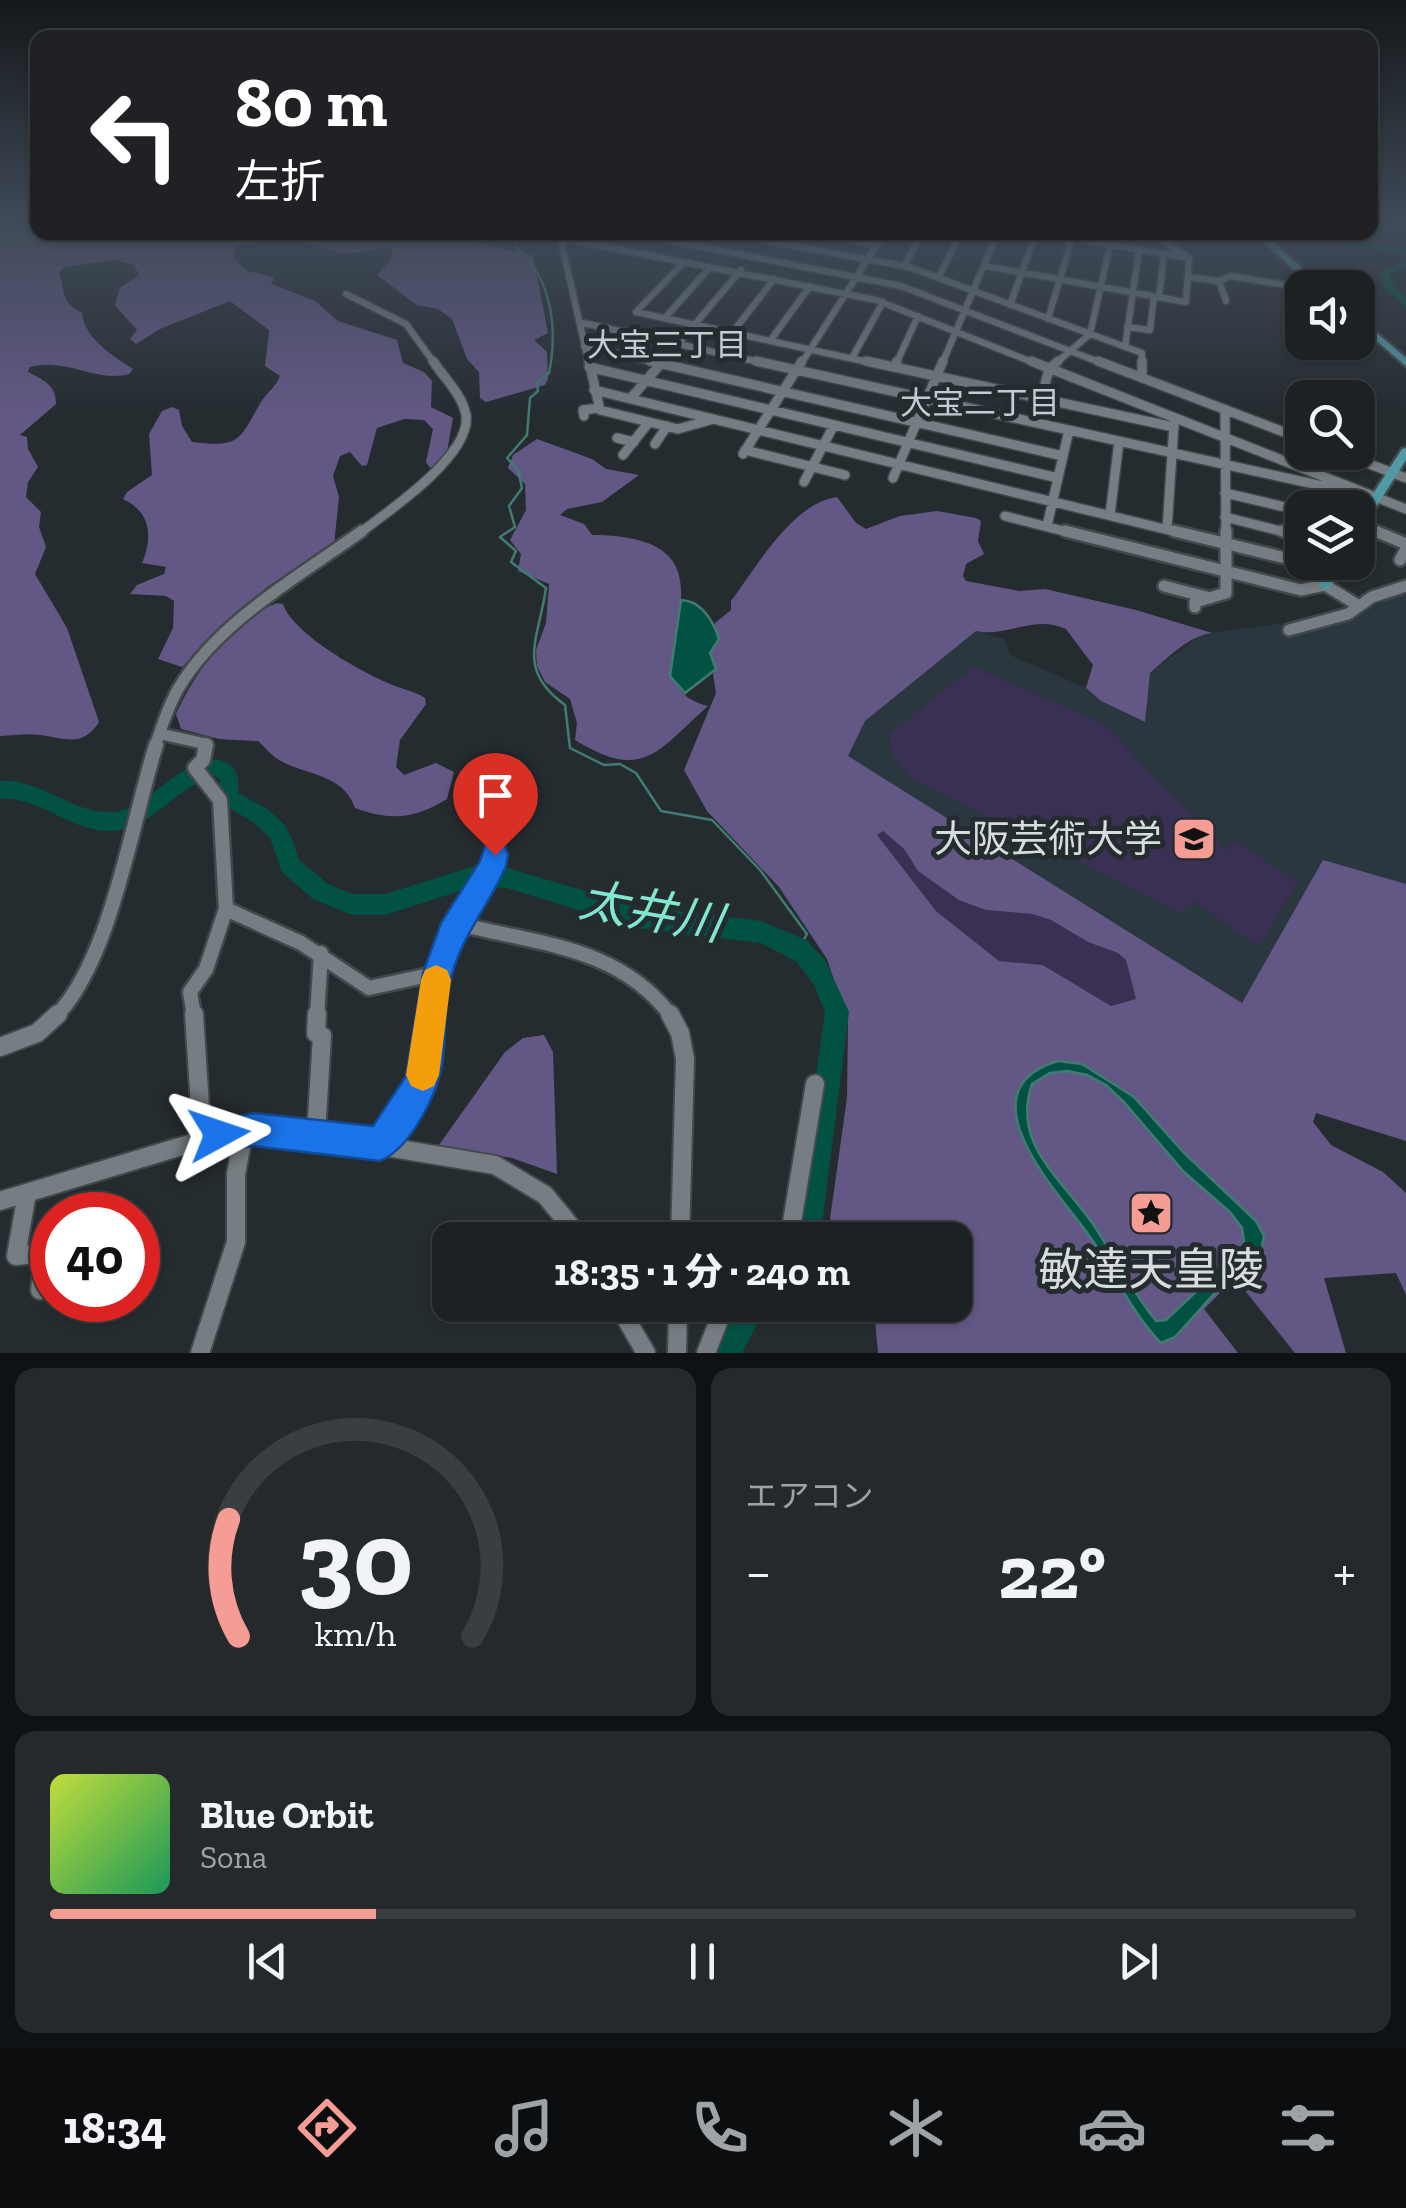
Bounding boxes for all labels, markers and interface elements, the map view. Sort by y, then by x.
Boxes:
text: 80 m [235,60,387,144]
icon: left [70,70,200,200]
text: 左折 [235,155,325,209]
map controls [1285,270,1375,580]
button: sound [1285,270,1375,360]
district label: 大宝三丁目 [587,326,747,364]
button: search [1285,380,1375,470]
district label: 大宝二丁目 [900,384,1060,422]
button: layers [1285,490,1375,580]
pin [453,753,538,856]
icon: arrive [468,768,523,823]
place label: 大阪芸術大学 [934,816,1162,862]
school or university icon: 大阪芸術大学 [1171,816,1217,862]
water label: 太井川 [575,871,732,953]
position arrow [167,1082,271,1186]
place icon: 敏達天皇陵 [1128,1190,1174,1236]
speed limit sign: 40 [30,1192,160,1322]
place label: 敏達天皇陵 [1038,1243,1264,1297]
text: 18:35 · 1 分 · 240 m [554,1249,850,1295]
text: エアコン [746,1477,874,1515]
text: 30 [298,1496,413,1621]
text: 22° [998,1527,1106,1617]
text: − [746,1539,771,1605]
text: + [1333,1539,1356,1605]
text: km/h [314,1612,396,1655]
text: Blue Orbit [200,1792,373,1838]
text: Sona [200,1838,267,1876]
icon: previous [240,1934,295,1989]
icon: pause [675,1934,730,1989]
icon: next [1111,1934,1166,1989]
icon: directions [292,2093,362,2163]
icon: music [489,2093,559,2163]
icon: phone [685,2093,755,2163]
icon: climate [881,2093,951,2163]
icon: car [1077,2093,1147,2163]
icon: filters [1273,2093,1343,2163]
text: 18:34 [63,2101,166,2155]

